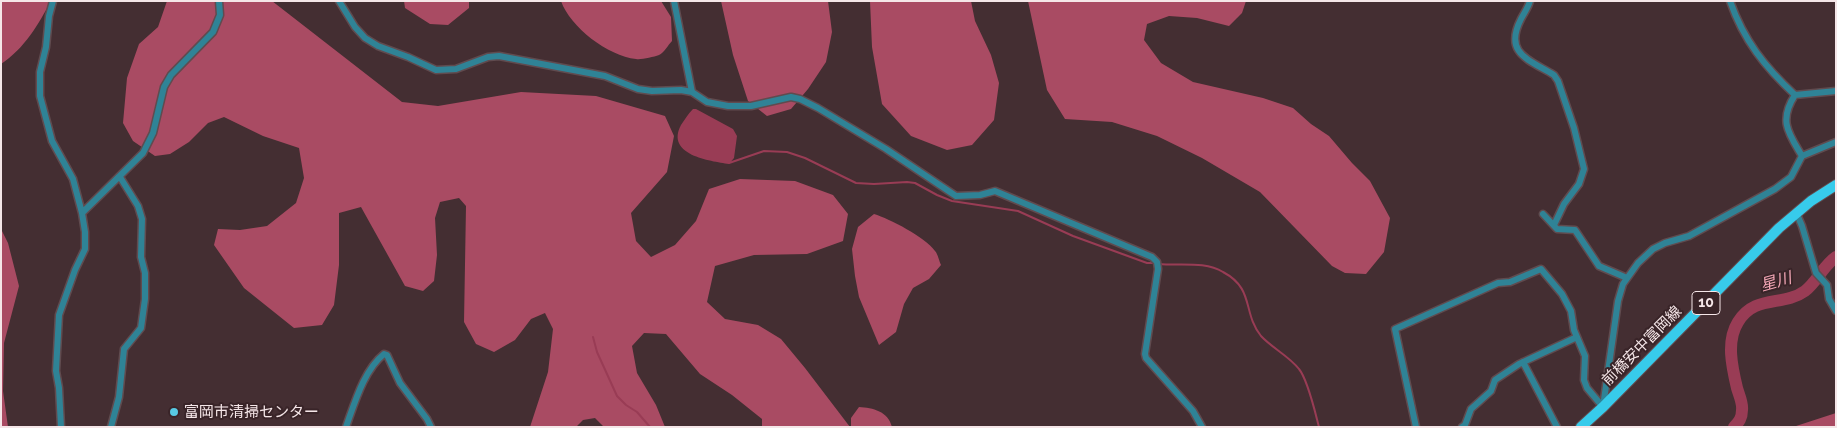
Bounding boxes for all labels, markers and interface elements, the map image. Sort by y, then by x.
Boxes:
water label: 星川 [1758,268,1794,296]
road number: 10 [1692,292,1720,314]
street label: 前橋安中富岡線 [1599,303,1685,389]
place label: 富岡市清掃センター [184,403,319,421]
marker: 富岡市清掃センター [168,406,180,418]

